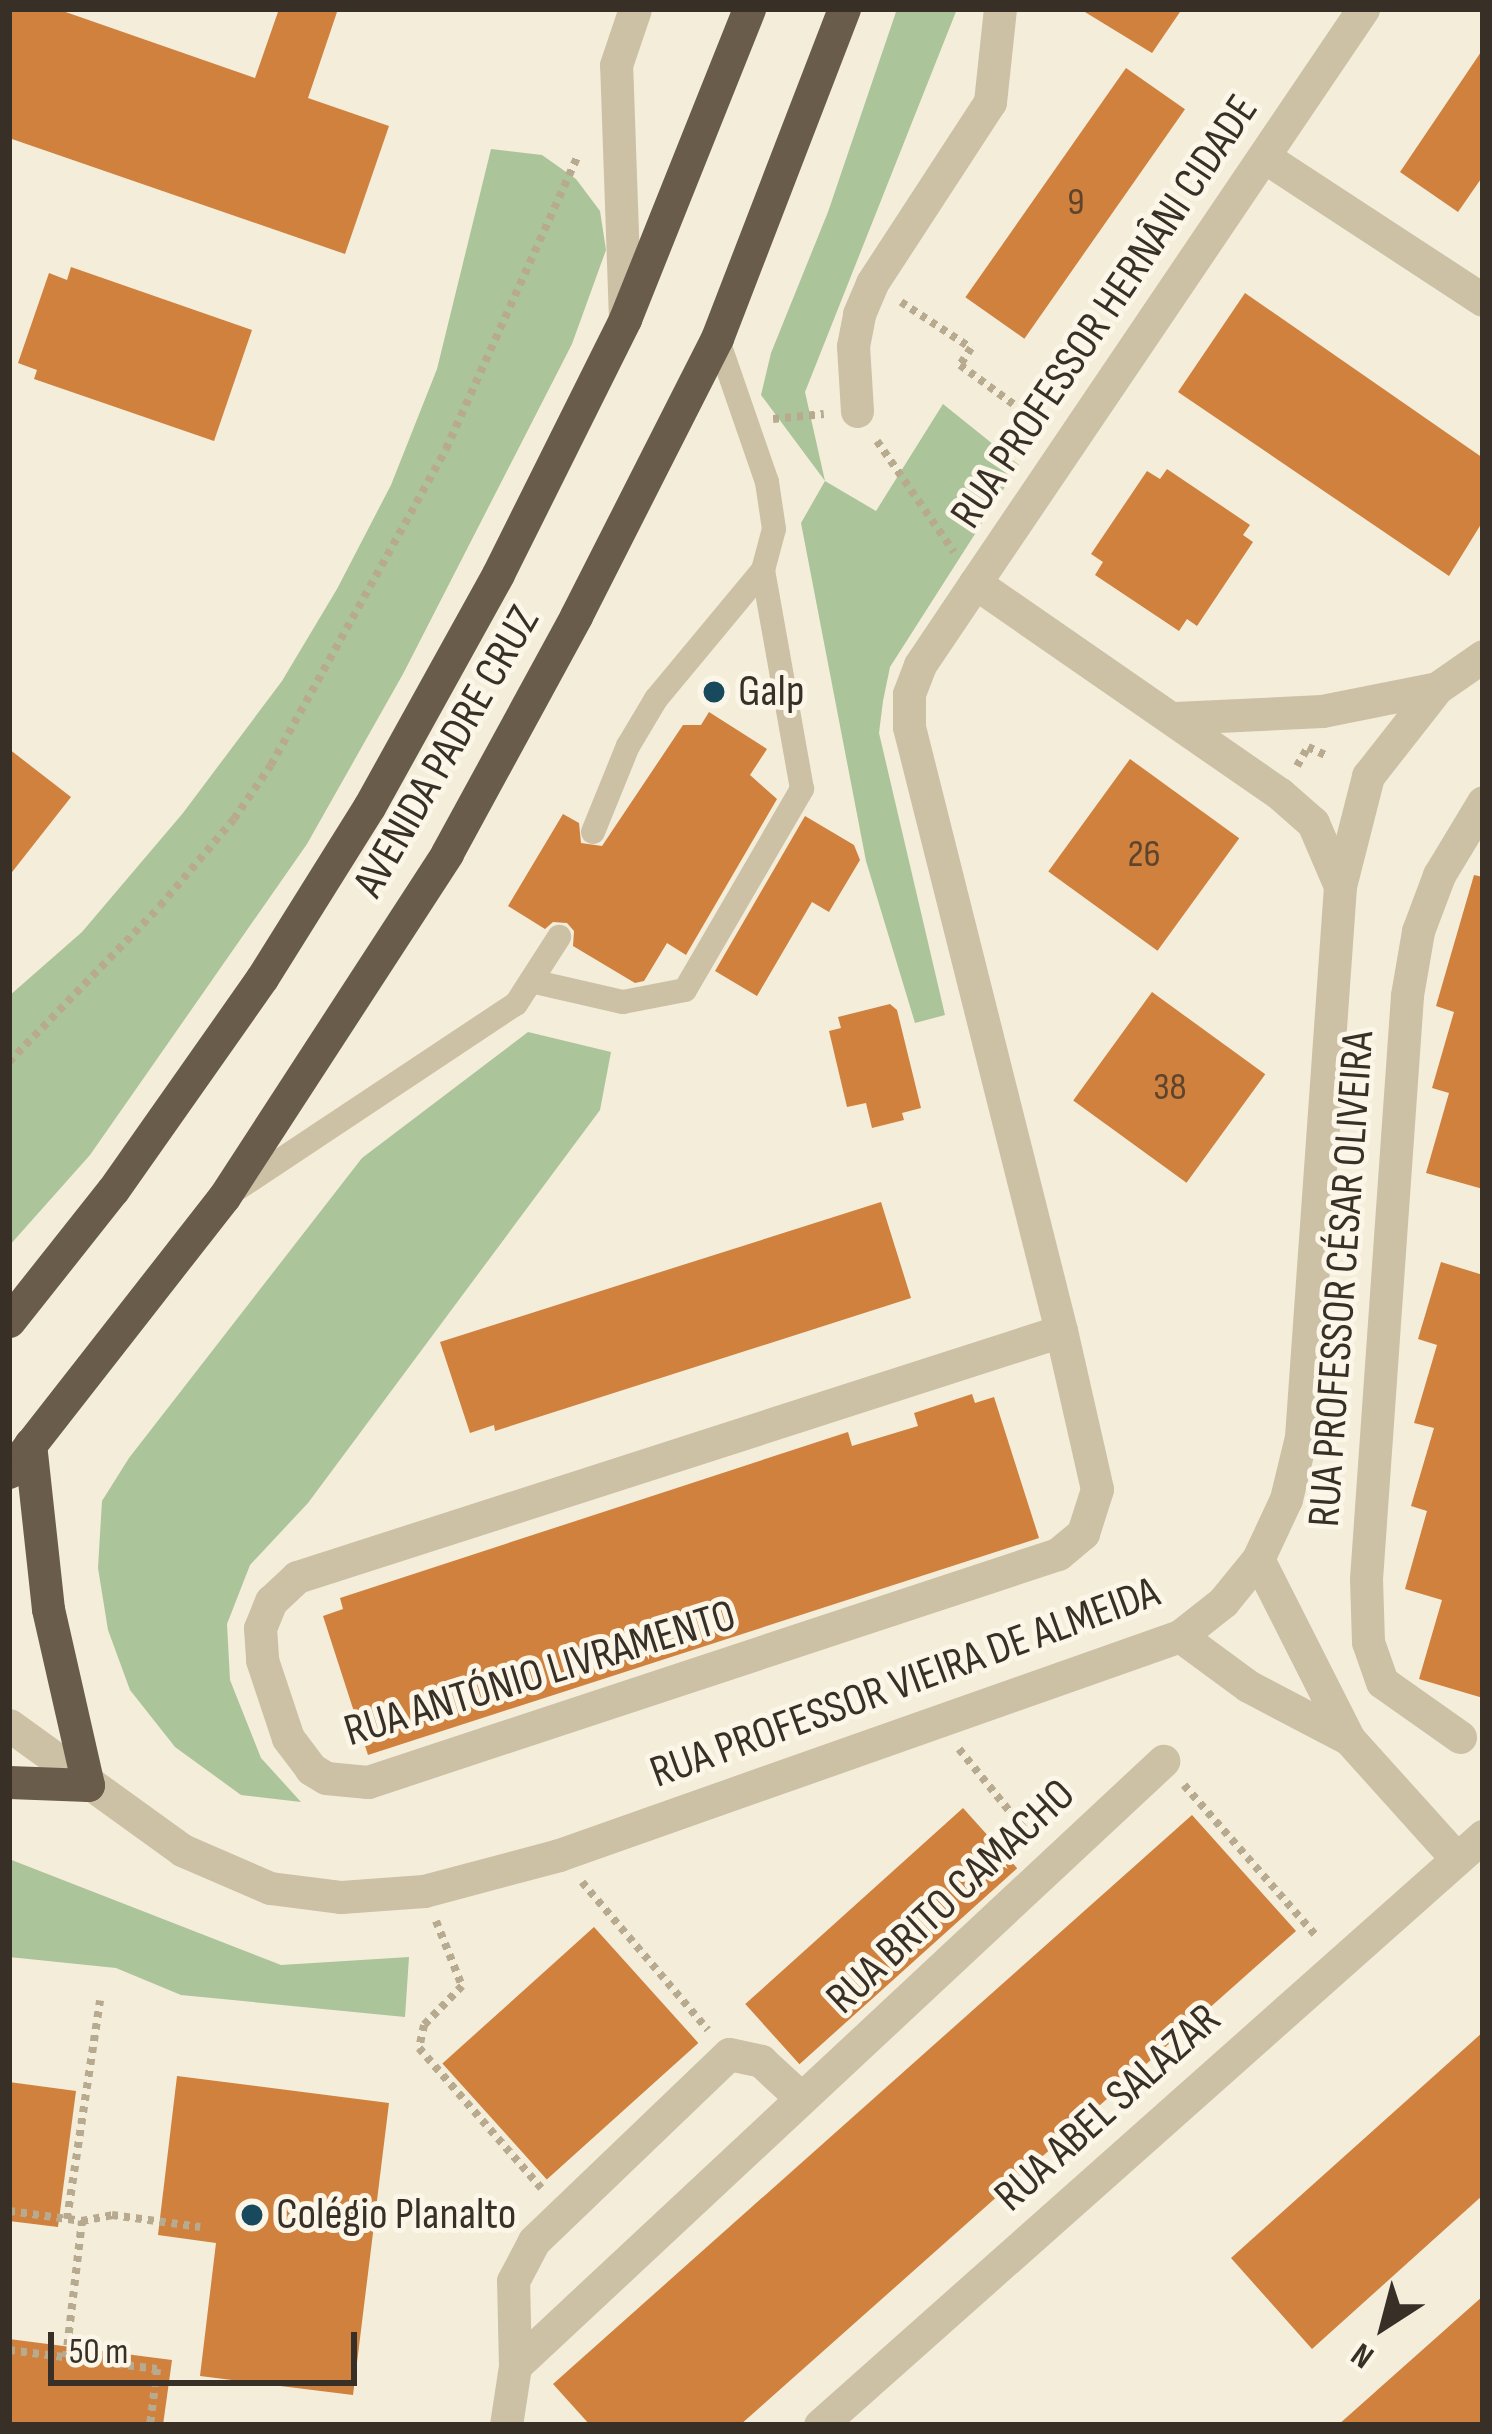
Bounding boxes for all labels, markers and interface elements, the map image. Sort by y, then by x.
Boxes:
street label: RUA PROFESSOR HERNÂNI CIDADE [940,85,1270,539]
house number: 9 [1067,180,1085,226]
street label: AVENIDA PADRE CRUZ [342,597,552,907]
place label: Galp [738,665,805,719]
marker: Galp [701,679,727,705]
house number: 26 [1127,832,1161,878]
street label: RUA PROFESSOR CÉSAR OLIVEIRA [1298,1029,1386,1529]
house number: 38 [1153,1065,1187,1111]
street label: RUA PROFESSOR VIEIRA DE ALMEIDA [643,1566,1167,1800]
street label: RUA ANTÓNIO LIVRAMENTO [338,1589,742,1759]
street label: RUA BRITO CAMACHO [816,1768,1086,2026]
street label: RUA ABEL SALAZAR [984,1993,1232,2223]
place label: Colégio Planalto [276,2188,516,2242]
marker: Colégio Planalto [239,2202,265,2228]
north arrow [1324,2266,1444,2386]
scale bar [54,2308,363,2382]
text: 50 m [69,2331,128,2374]
text: N [1344,2334,1382,2376]

